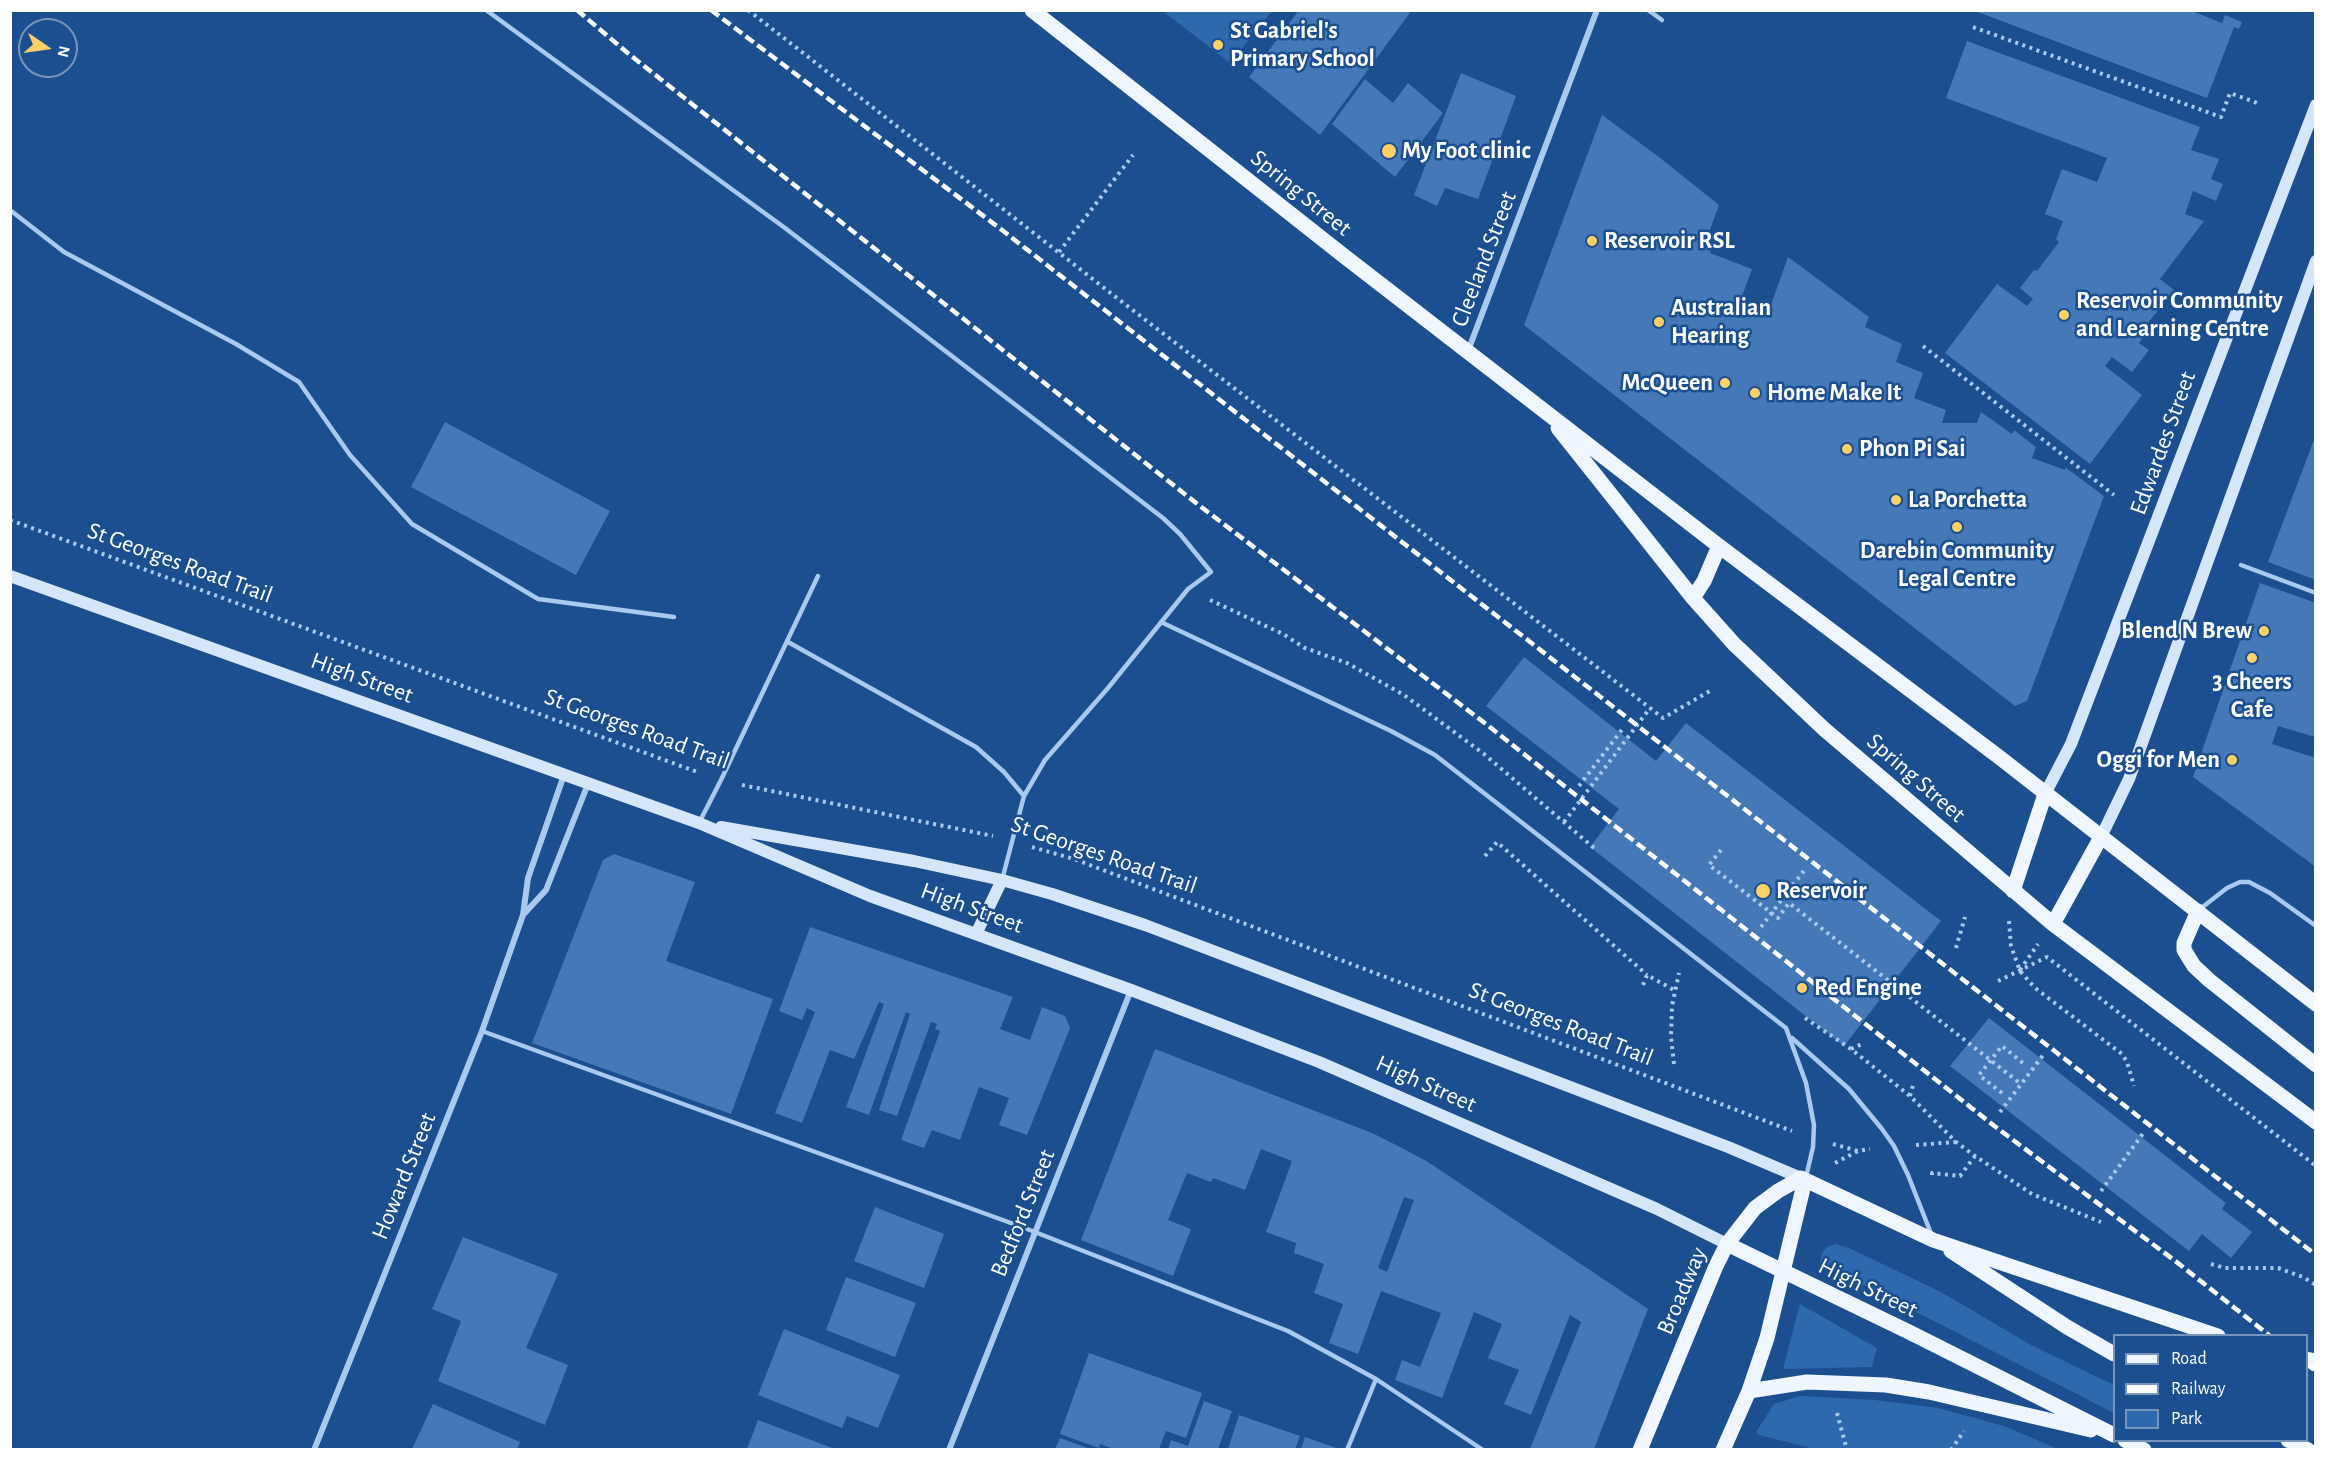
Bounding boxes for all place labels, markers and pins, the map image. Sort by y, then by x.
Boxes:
place label: St Gabriel's Primary School [1230,17,1375,73]
marker: St Gabriel's Primary School [1211,38,1225,52]
place label: My Foot clinic [1402,137,1531,165]
marker: My Foot clinic [1380,142,1398,160]
place label: Reservoir RSL [1604,227,1735,255]
marker: Reservoir RSL [1585,234,1599,248]
place label: Reservoir Community and Learning Centre [2076,287,2283,343]
place label: Australian Hearing [1671,294,1771,350]
marker: Reservoir Community and Learning Centre [2057,308,2071,322]
marker: Australian Hearing [1652,315,1666,329]
place label: McQueen [1622,369,1713,397]
marker: McQueen [1718,376,1732,390]
place label: Home Make It [1767,379,1901,407]
marker: Home Make It [1748,386,1762,400]
place label: Phon Pi Sai [1859,435,1966,463]
marker: Phon Pi Sai [1840,442,1854,456]
place label: La Porchetta [1908,486,2027,514]
marker: La Porchetta [1889,493,1903,507]
marker: Darebin Community Legal Centre [1950,520,1964,534]
place label: Darebin Community Legal Centre [1860,537,2054,593]
place label: Blend N Brew [2121,617,2252,645]
marker: Blend N Brew [2257,624,2271,638]
marker: 3 Cheers Cafe [2245,651,2259,665]
place label: 3 Cheers Cafe [2212,668,2292,724]
place label: Oggi for Men [2097,746,2220,774]
marker: Oggi for Men [2225,753,2239,767]
place label: Reservoir [1776,877,1867,905]
marker: Reservoir [1754,882,1772,900]
place label: Red Engine [1814,974,1922,1002]
marker: Red Engine [1795,981,1809,995]

